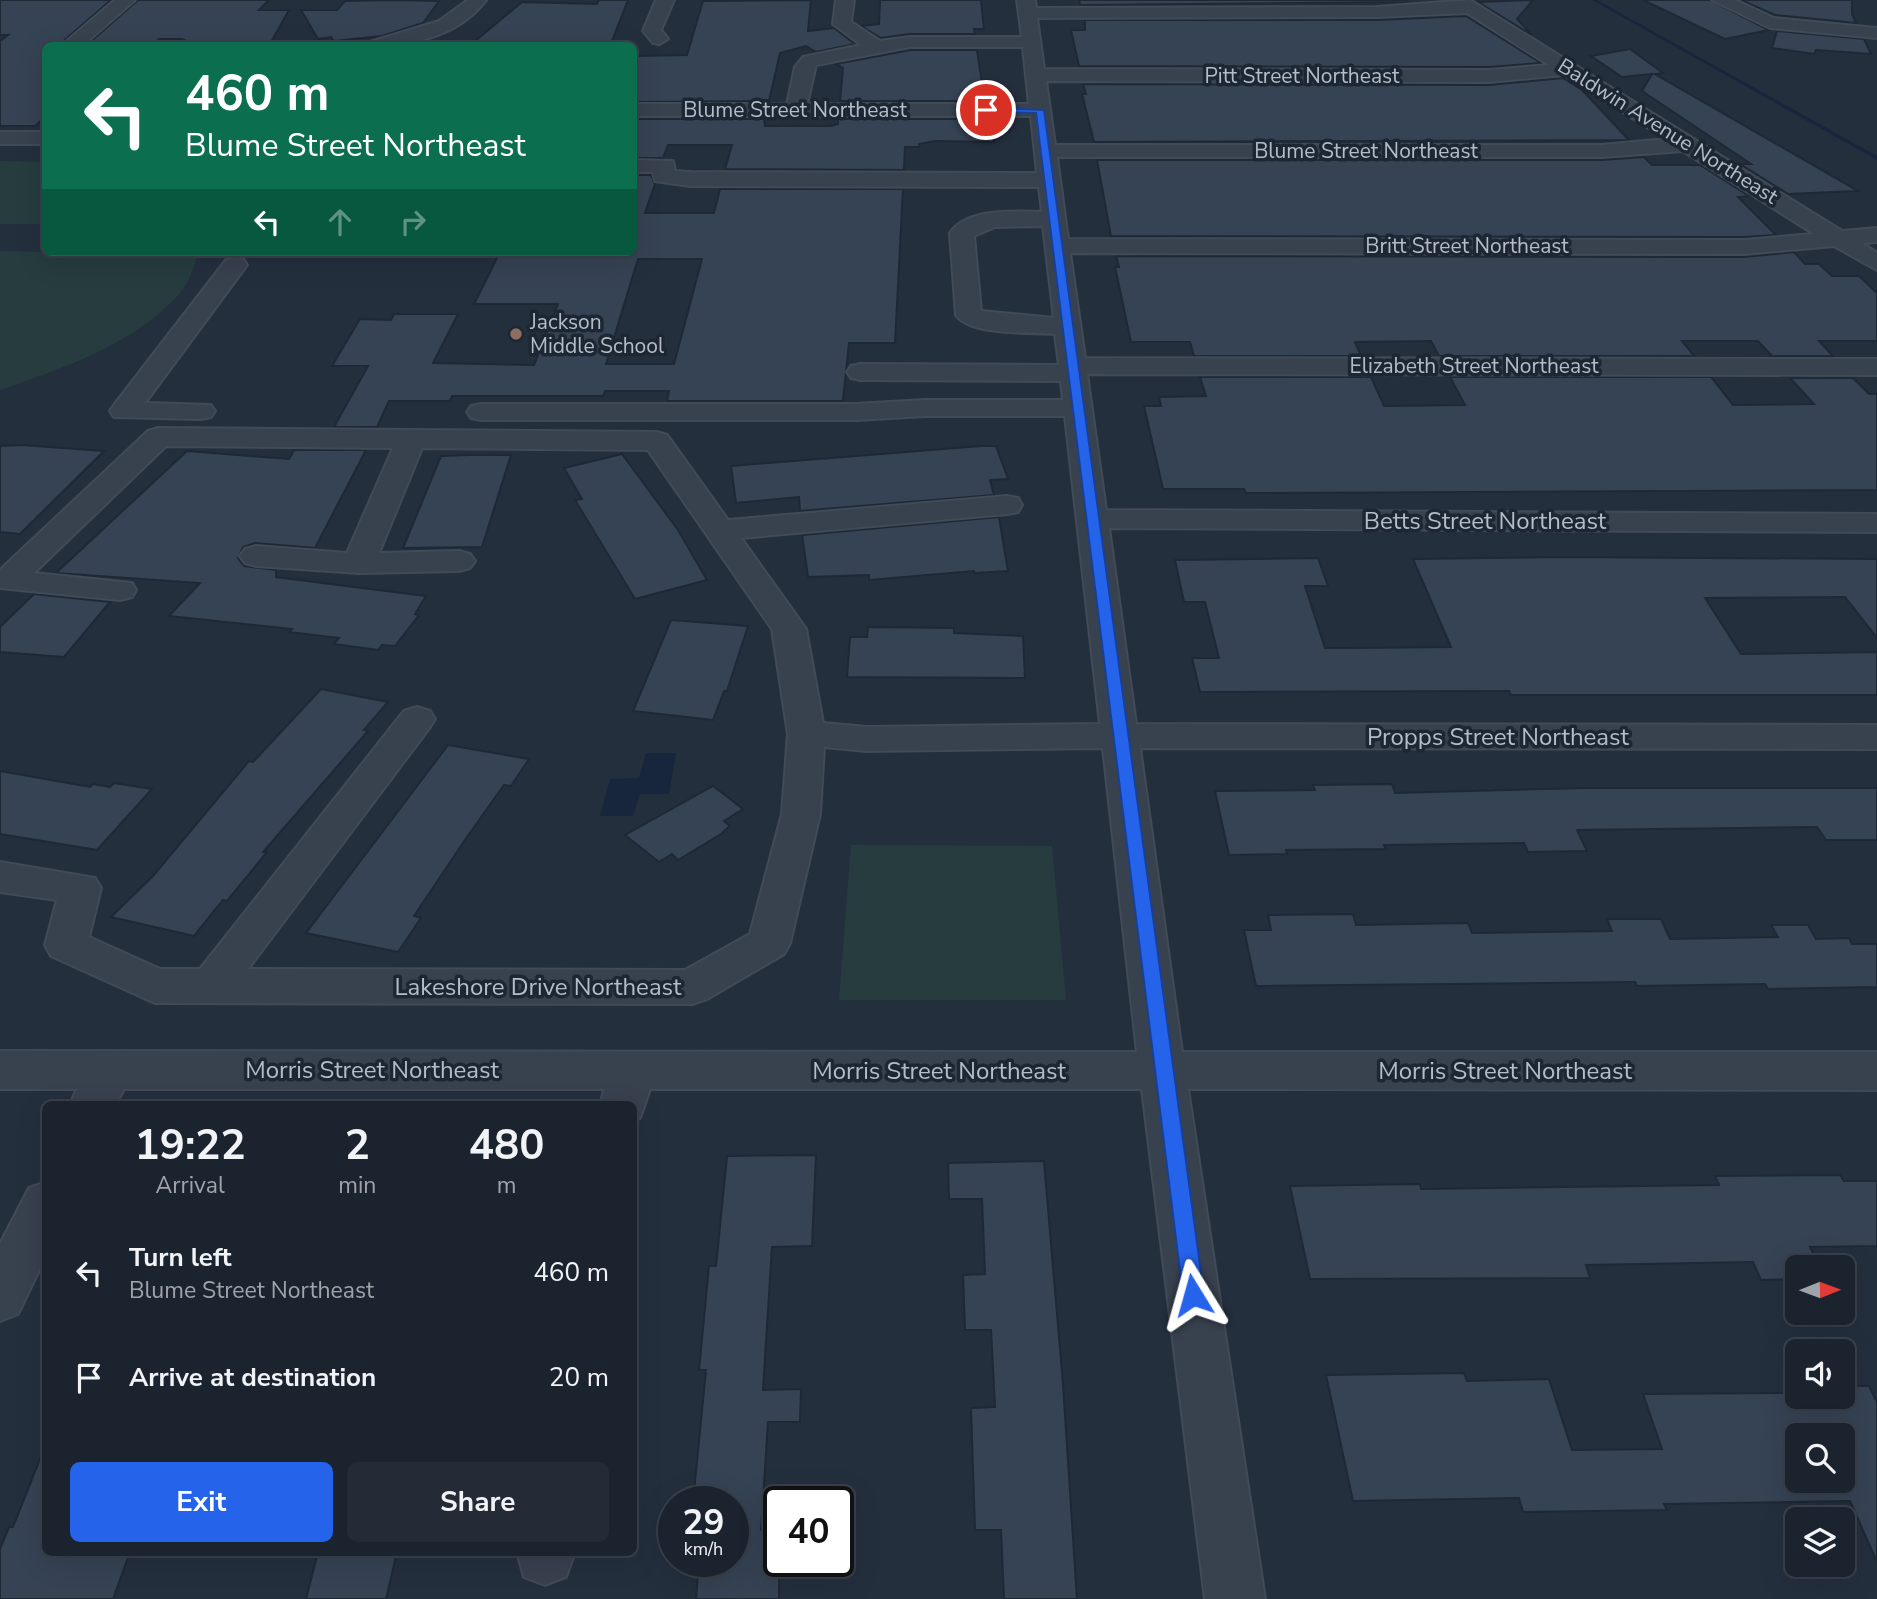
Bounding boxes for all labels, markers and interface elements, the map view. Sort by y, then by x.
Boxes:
street label: Baldwin Avenue Northeast [1553,52,1784,211]
text: 460 m [185,60,329,127]
street label: Pitt Street Northeast [1205,62,1400,90]
icon: left [70,70,161,161]
pin [956,80,1016,140]
icon: arrive [967,91,1005,129]
street label: Blume Street Northeast [683,96,907,124]
text: Blume Street Northeast [185,124,526,167]
street label: Blume Street Northeast [1254,137,1478,165]
icon: left [248,203,286,241]
icon: ahead [321,203,359,241]
icon: right [394,203,432,241]
street label: Britt Street Northeast [1365,232,1569,260]
place label: Jackson Middle School [529,308,665,360]
marker: Jackson Middle School [508,326,524,342]
street label: Elizabeth Street Northeast [1349,352,1599,380]
street label: Betts Street Northeast [1364,505,1607,537]
street label: Propps Street Northeast [1367,721,1629,753]
street label: Lakeshore Drive Northeast [395,971,682,1003]
street label: Morris Street Northeast [245,1054,499,1086]
street label: Morris Street Northeast [812,1055,1066,1087]
street label: Morris Street Northeast [1378,1055,1632,1087]
text: 19:22 [135,1117,246,1174]
text: 2 [345,1117,370,1174]
text: 480 [469,1117,544,1174]
text: Arrival [156,1170,225,1201]
text: min [338,1170,376,1201]
text: m [497,1170,517,1201]
text: Turn left [129,1240,232,1275]
icon: left [70,1254,108,1292]
text: 460 m [533,1255,609,1290]
north arrow [1785,1255,1855,1325]
map controls [1785,1255,1855,1577]
position arrow [1156,1258,1230,1332]
text: Blume Street Northeast [129,1275,374,1306]
button: sound [1785,1339,1855,1409]
icon: arrive [70,1359,108,1397]
text: Arrive at destination [129,1360,376,1395]
text: 20 m [549,1360,609,1395]
button: search [1785,1423,1855,1493]
button: Exit [70,1462,333,1542]
button: Share [347,1462,609,1542]
speed limit sign: 40 [763,1486,854,1577]
text: 29 [682,1499,725,1546]
button: layers [1785,1507,1855,1577]
text: km/h [684,1537,723,1561]

